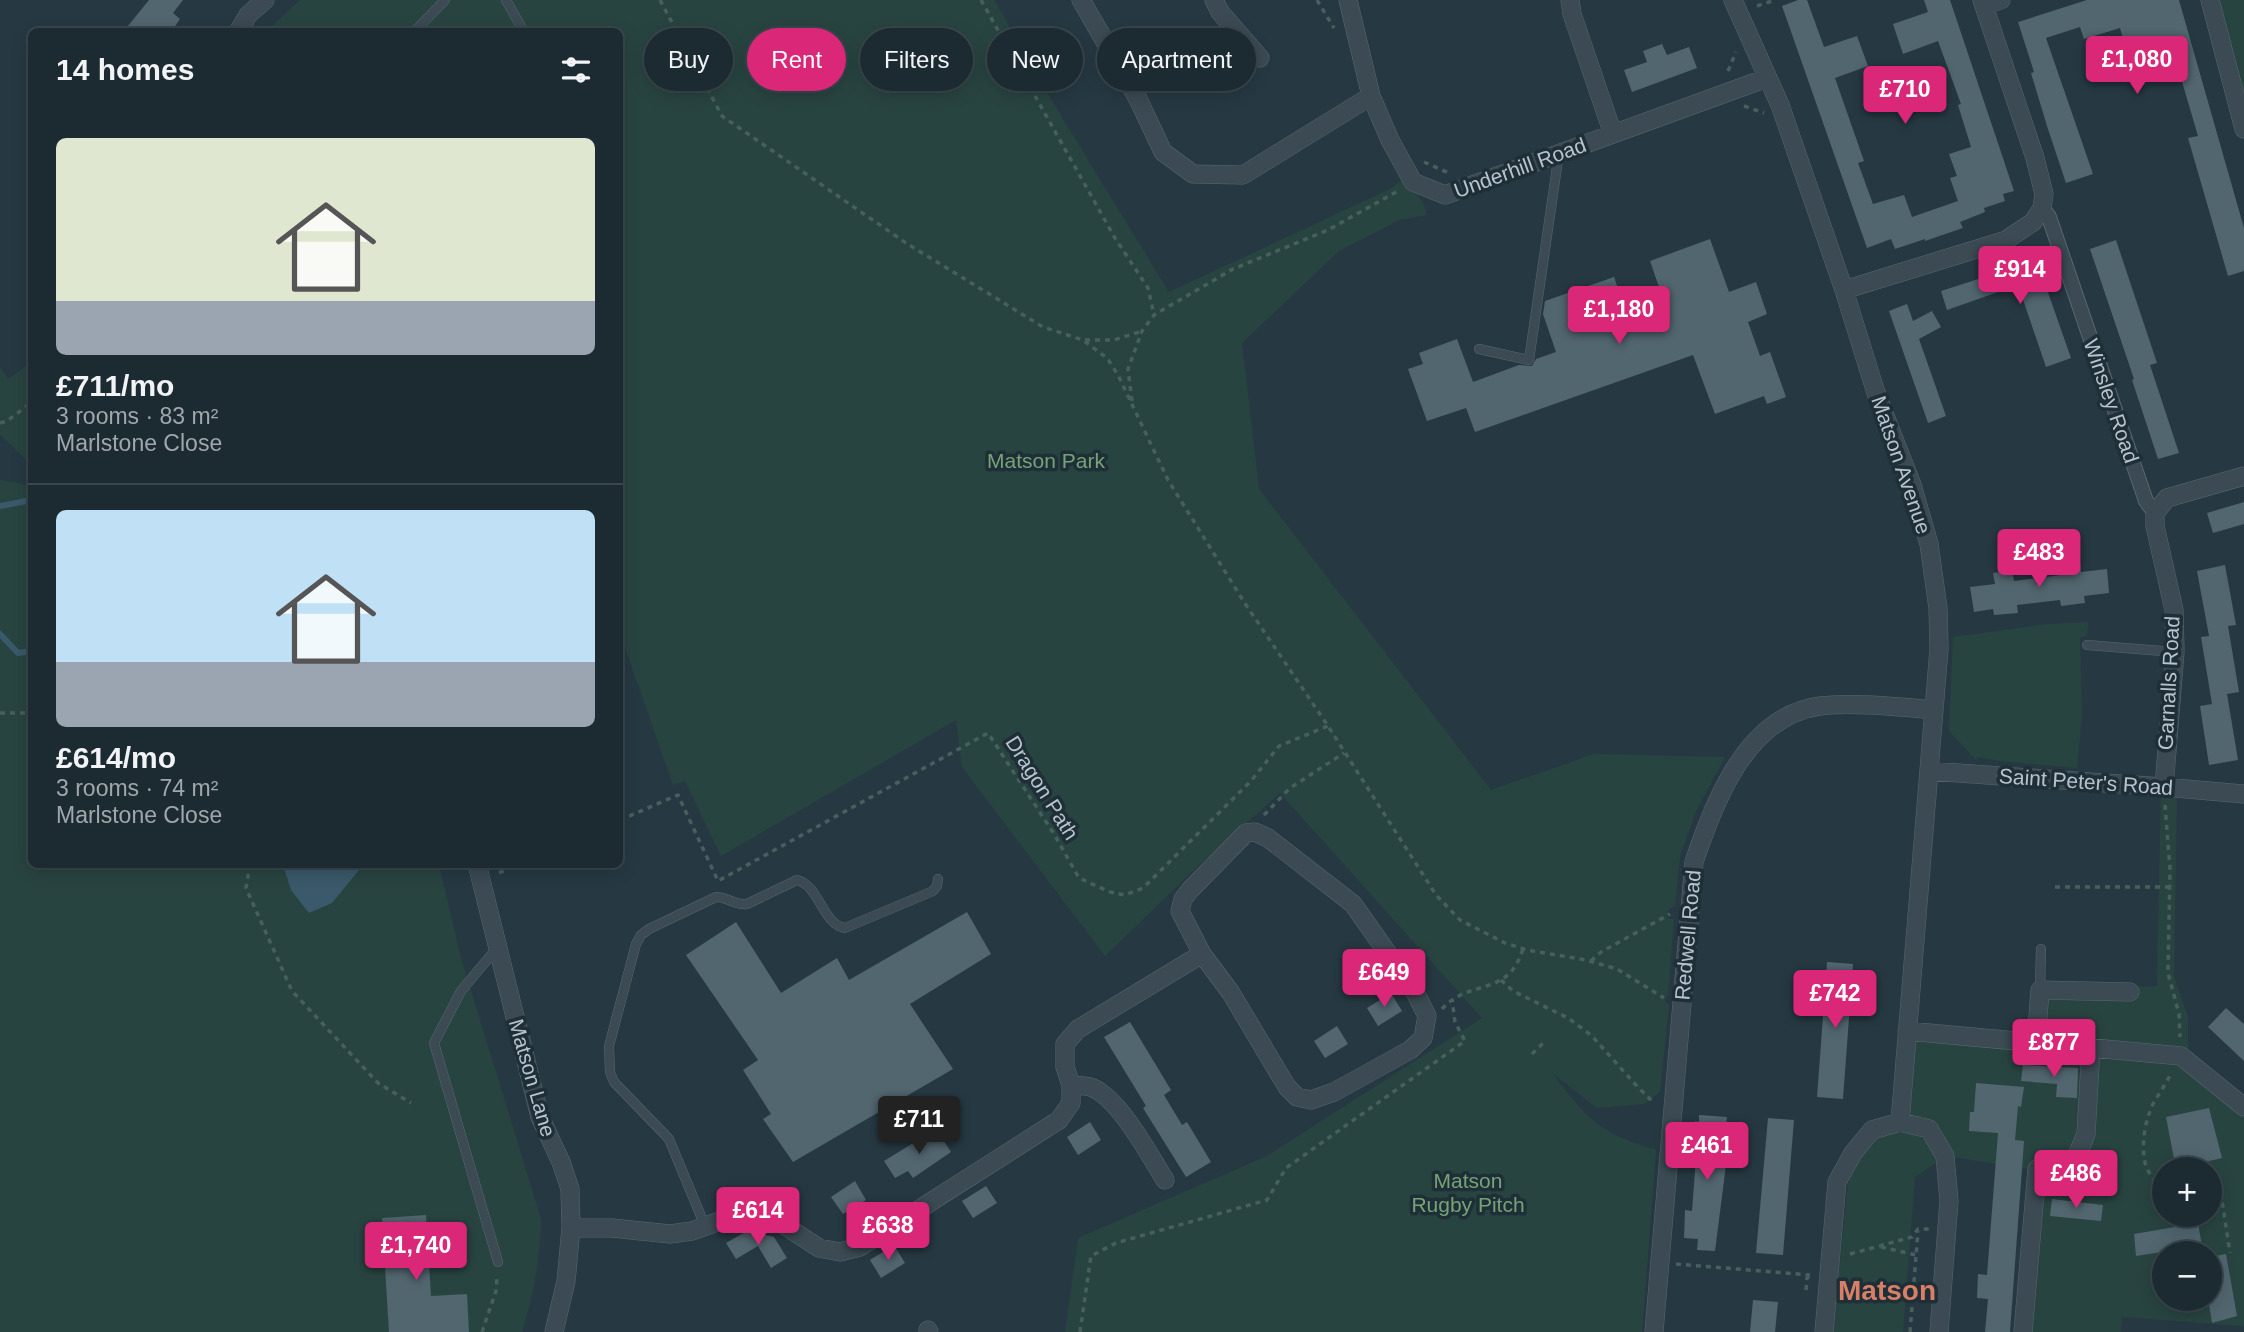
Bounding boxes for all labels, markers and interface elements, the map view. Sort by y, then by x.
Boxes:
chip: Buy [644,28,733,91]
chip: Rent [747,28,846,91]
chip: Filters [860,28,973,91]
chip: New [987,28,1083,91]
chip: Apartment [1097,28,1256,91]
pin: £1,080 [2080,36,2194,96]
text: £1,080 [2102,46,2172,72]
icon: filters [557,51,595,89]
text: 14 homes [56,53,194,86]
pin: £710 [1864,66,1946,126]
text: £710 [1879,76,1931,102]
street label: Underhill Road [1451,133,1589,202]
icon: home [263,184,389,310]
pin: £914 [1979,246,2061,306]
text: £914 [1994,256,2046,282]
pin: £1,180 [1562,286,1676,346]
text: £1,180 [1584,296,1654,322]
street label: Winsley Road [2080,336,2143,466]
text: £711/mo [56,369,174,402]
street label: Matson Avenue [1867,393,1936,537]
text: 3 rooms · 83 m² [56,403,218,429]
text: Marlstone Close [56,430,222,456]
park label: Matson Park [987,449,1105,472]
pin: £483 [1998,530,2080,589]
text: £483 [2013,539,2065,565]
icon: home [263,556,389,682]
street label: Garnalls Road [2154,615,2183,751]
street label: Dragon Path [1001,732,1083,844]
text: £614/mo [56,741,176,774]
street label: Saint Peter's Road [1998,764,2174,799]
text: 3 rooms · 74 m² [56,775,218,801]
text: Marlstone Close [56,802,222,828]
street label: Redwell Road [1670,869,1705,1001]
pin: £649 [1343,950,1425,1009]
text: £649 [1358,959,1410,985]
pin: £742 [1794,970,1876,1030]
text: £742 [1809,980,1861,1006]
street label: Matson Lane [505,1016,560,1139]
pin: £877 [2013,1020,2095,1079]
text: £877 [2028,1029,2080,1055]
pin: £711 [878,1096,960,1156]
text: £711 [894,1106,944,1132]
pin: £461 [1666,1122,1748,1182]
text: £461 [1681,1132,1733,1158]
pin: £486 [2035,1150,2117,1210]
map controls [2152,1157,2222,1311]
button: + [2152,1157,2222,1227]
text: £486 [2050,1160,2102,1186]
park label: Matson Rugby Pitch [1411,1169,1525,1216]
pin: £614 [717,1188,799,1247]
text: £614 [732,1197,784,1223]
pin: £638 [847,1202,929,1262]
text: £638 [862,1212,914,1238]
pin: £1,740 [359,1222,473,1282]
text: £1,740 [381,1232,451,1258]
button: − [2152,1241,2222,1311]
district label: Matson [1838,1275,1936,1306]

